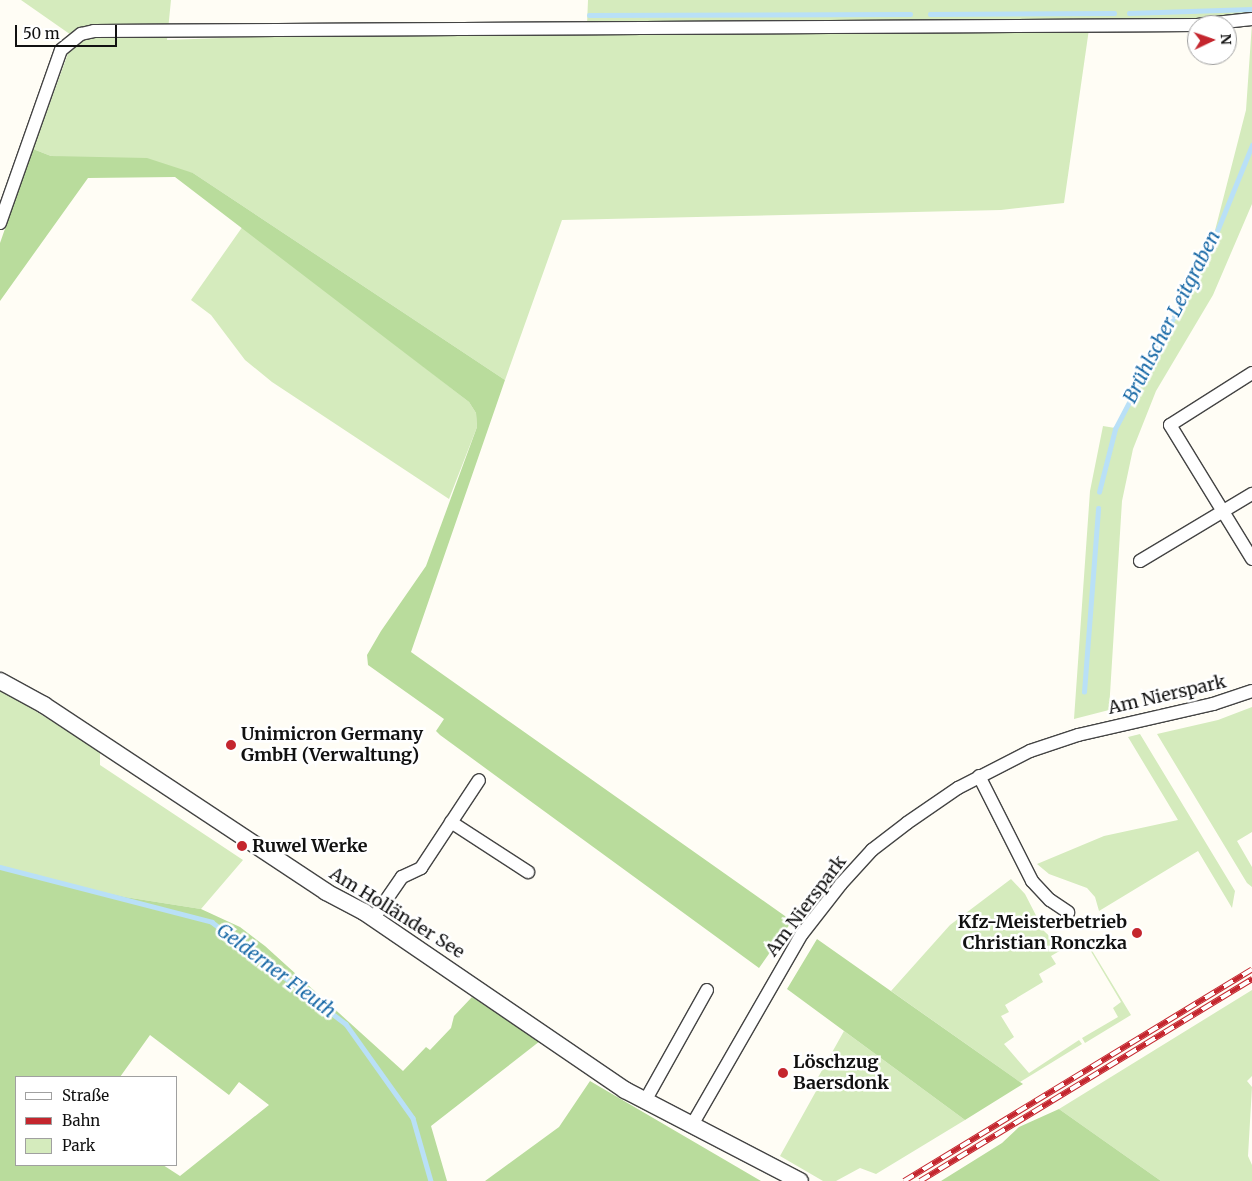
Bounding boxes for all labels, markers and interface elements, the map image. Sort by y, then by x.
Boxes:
scale bar [18,15,120,47]
north arrow [1187,15,1237,65]
text: 50 m [23,24,60,43]
text: N [1217,33,1235,45]
water label: Brühlscher Leitgraben [1119,227,1225,407]
street label: Am Nierspark [1106,671,1228,719]
place label: Unimicron Germany GmbH (Verwaltung) [241,724,423,766]
marker: Unimicron Germany GmbH (Verwaltung) [225,739,237,751]
place label: Ruwel Werke [252,835,368,857]
marker: Ruwel Werke [236,840,248,852]
street label: Am Nierspark [761,851,851,961]
street label: Am Holländer See [326,863,468,963]
place label: Kfz-Meisterbetrieb Christian Ronczka [958,912,1127,954]
water label: Gelderner Fleuth [212,919,340,1023]
marker: Kfz-Meisterbetrieb Christian Ronczka [1131,927,1143,939]
place label: Löschzug Baersdonk [793,1052,889,1094]
marker: Löschzug Baersdonk [777,1067,789,1079]
legend [15,1076,178,1166]
text: Straße [62,1086,109,1105]
text: Bahn [62,1111,100,1130]
text: Park [62,1136,95,1155]

